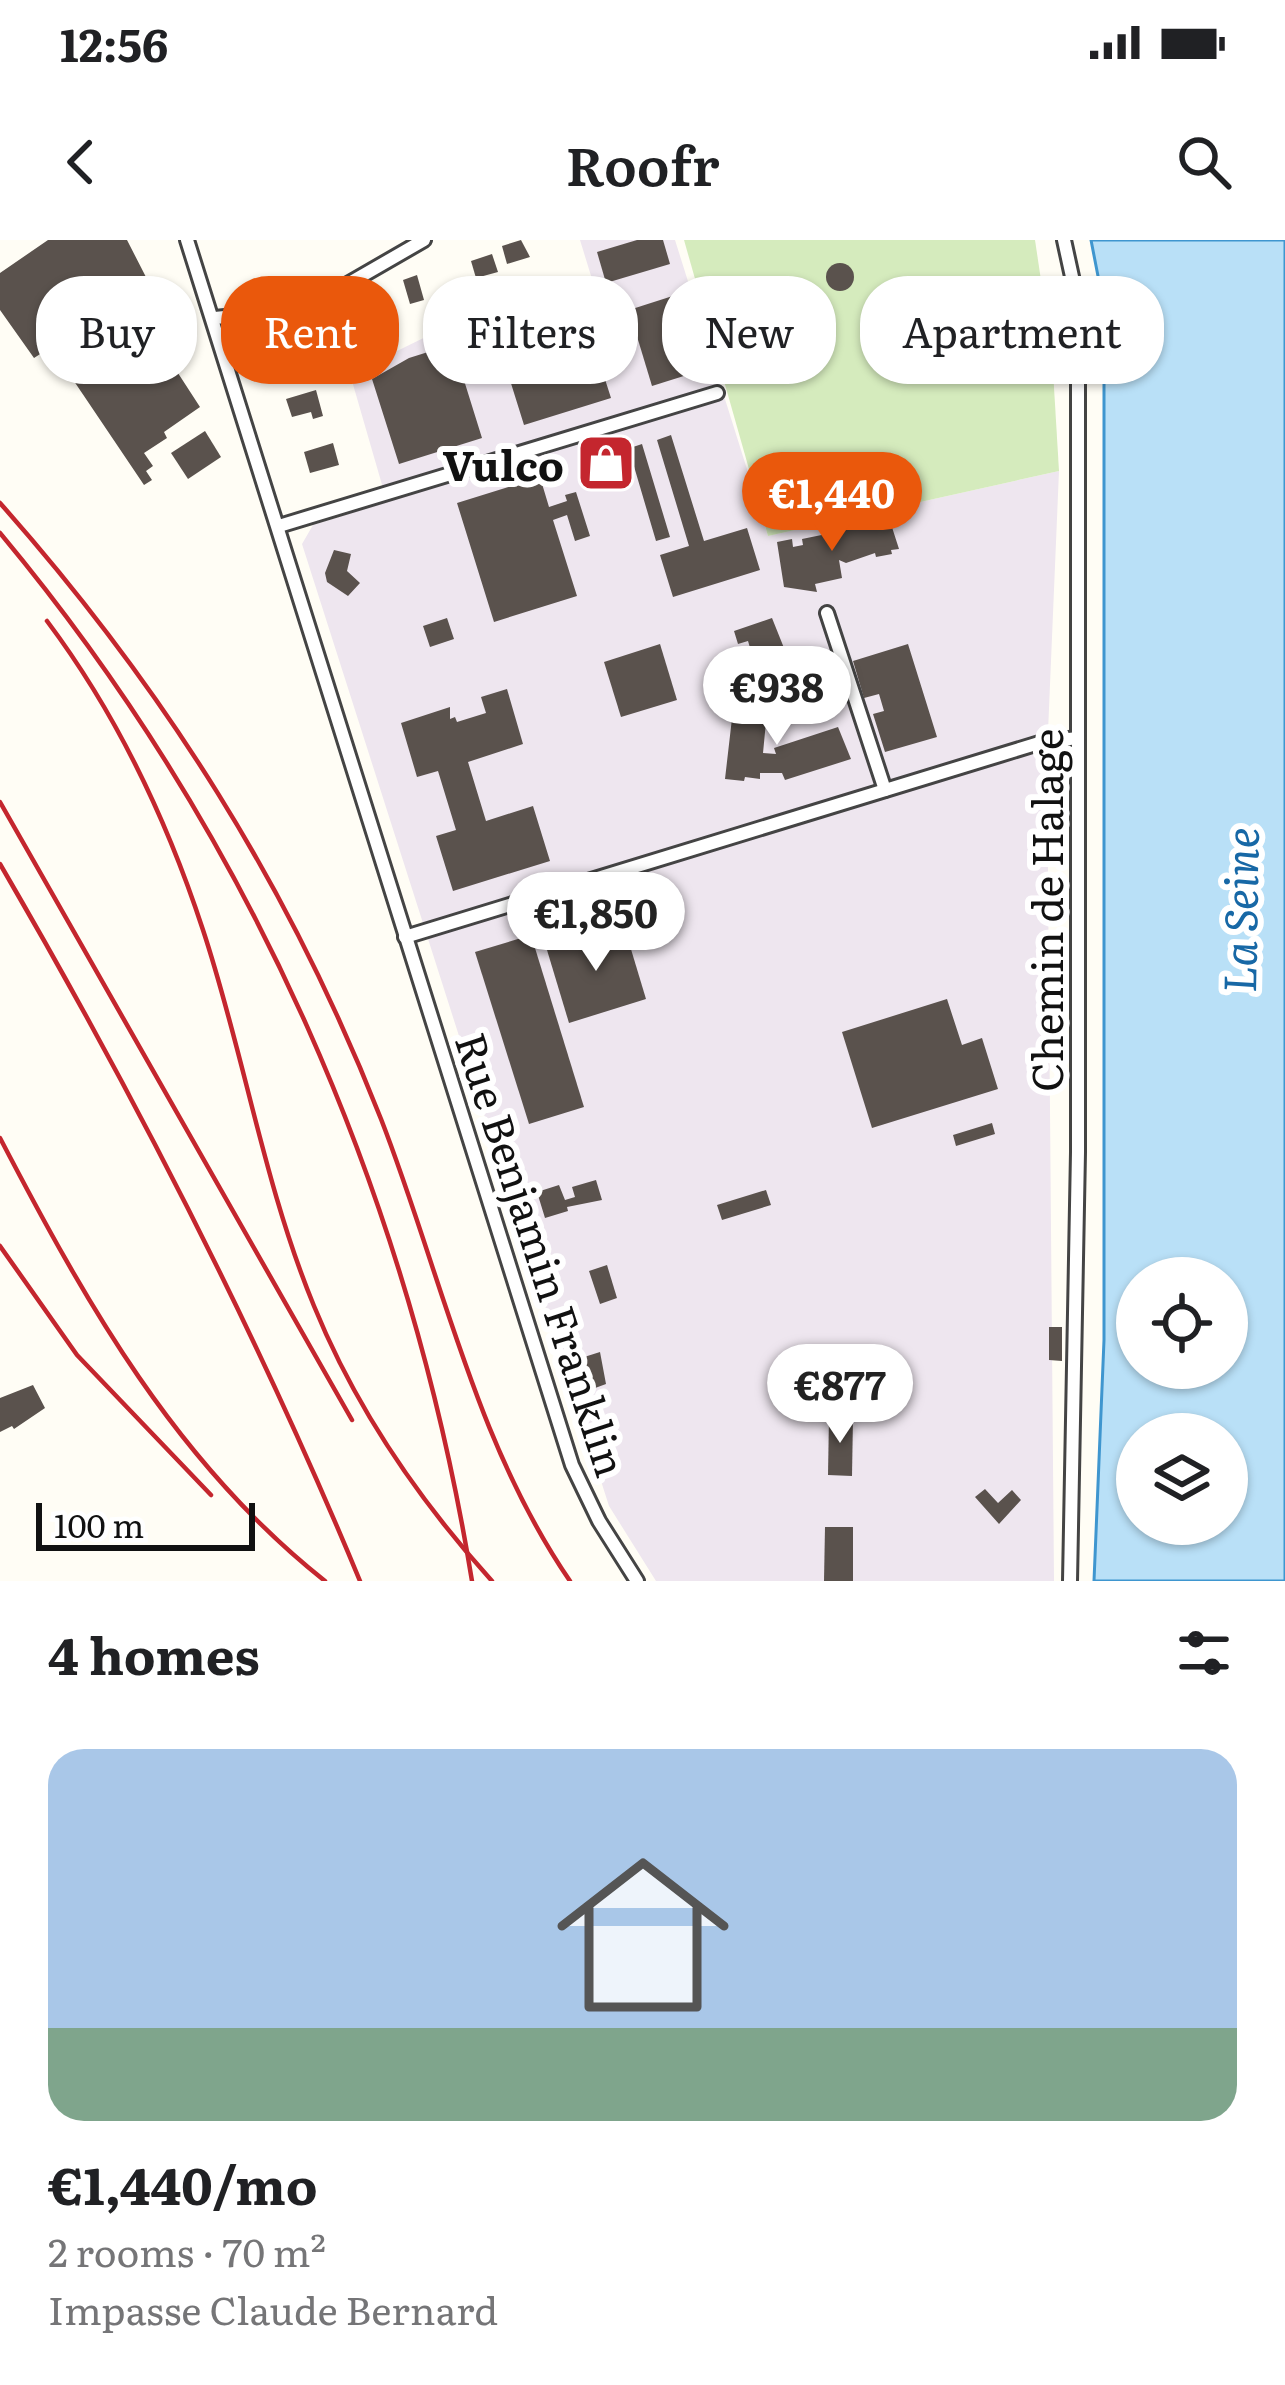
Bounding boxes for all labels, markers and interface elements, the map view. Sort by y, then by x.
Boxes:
text: 12:56 [60,9,168,76]
text: Roofr [565,122,720,203]
icon: back [48,129,114,195]
icon: search [1171,129,1237,195]
chip: Buy [36,276,197,384]
chip: Rent [221,276,399,384]
chip: Filters [423,276,638,384]
chip: New [662,276,836,384]
chip: Apartment [860,276,1164,384]
place label: Vulco [442,432,564,494]
shop icon: Vulco [575,432,637,494]
pin: €1,440 [734,452,930,554]
text: €1,440 [769,462,895,520]
pin: €938 [706,646,848,748]
text: €938 [730,656,824,714]
street label: Chemin de Halage [1014,728,1076,1092]
water label: La Seine [1203,826,1273,994]
pin: €1,850 [498,872,694,974]
text: €1,850 [534,882,658,940]
street label: Rue Benjamin Franklin [442,1024,644,1484]
map controls [1116,1257,1248,1545]
button: locate [1116,1257,1248,1389]
pin: €877 [769,1344,911,1446]
text: €877 [794,1354,886,1412]
button: layers [1116,1413,1248,1545]
scale bar [36,1497,255,1550]
text: 100 m [54,1499,144,1548]
text: 4 homes [48,1615,260,1691]
icon: filters [1171,1620,1237,1686]
icon: home [535,1827,751,2043]
text: €1,440/mo [48,2145,317,2221]
text: 2 rooms · 70 m² [48,2221,326,2279]
text: Impasse Claude Bernard [48,2279,498,2337]

